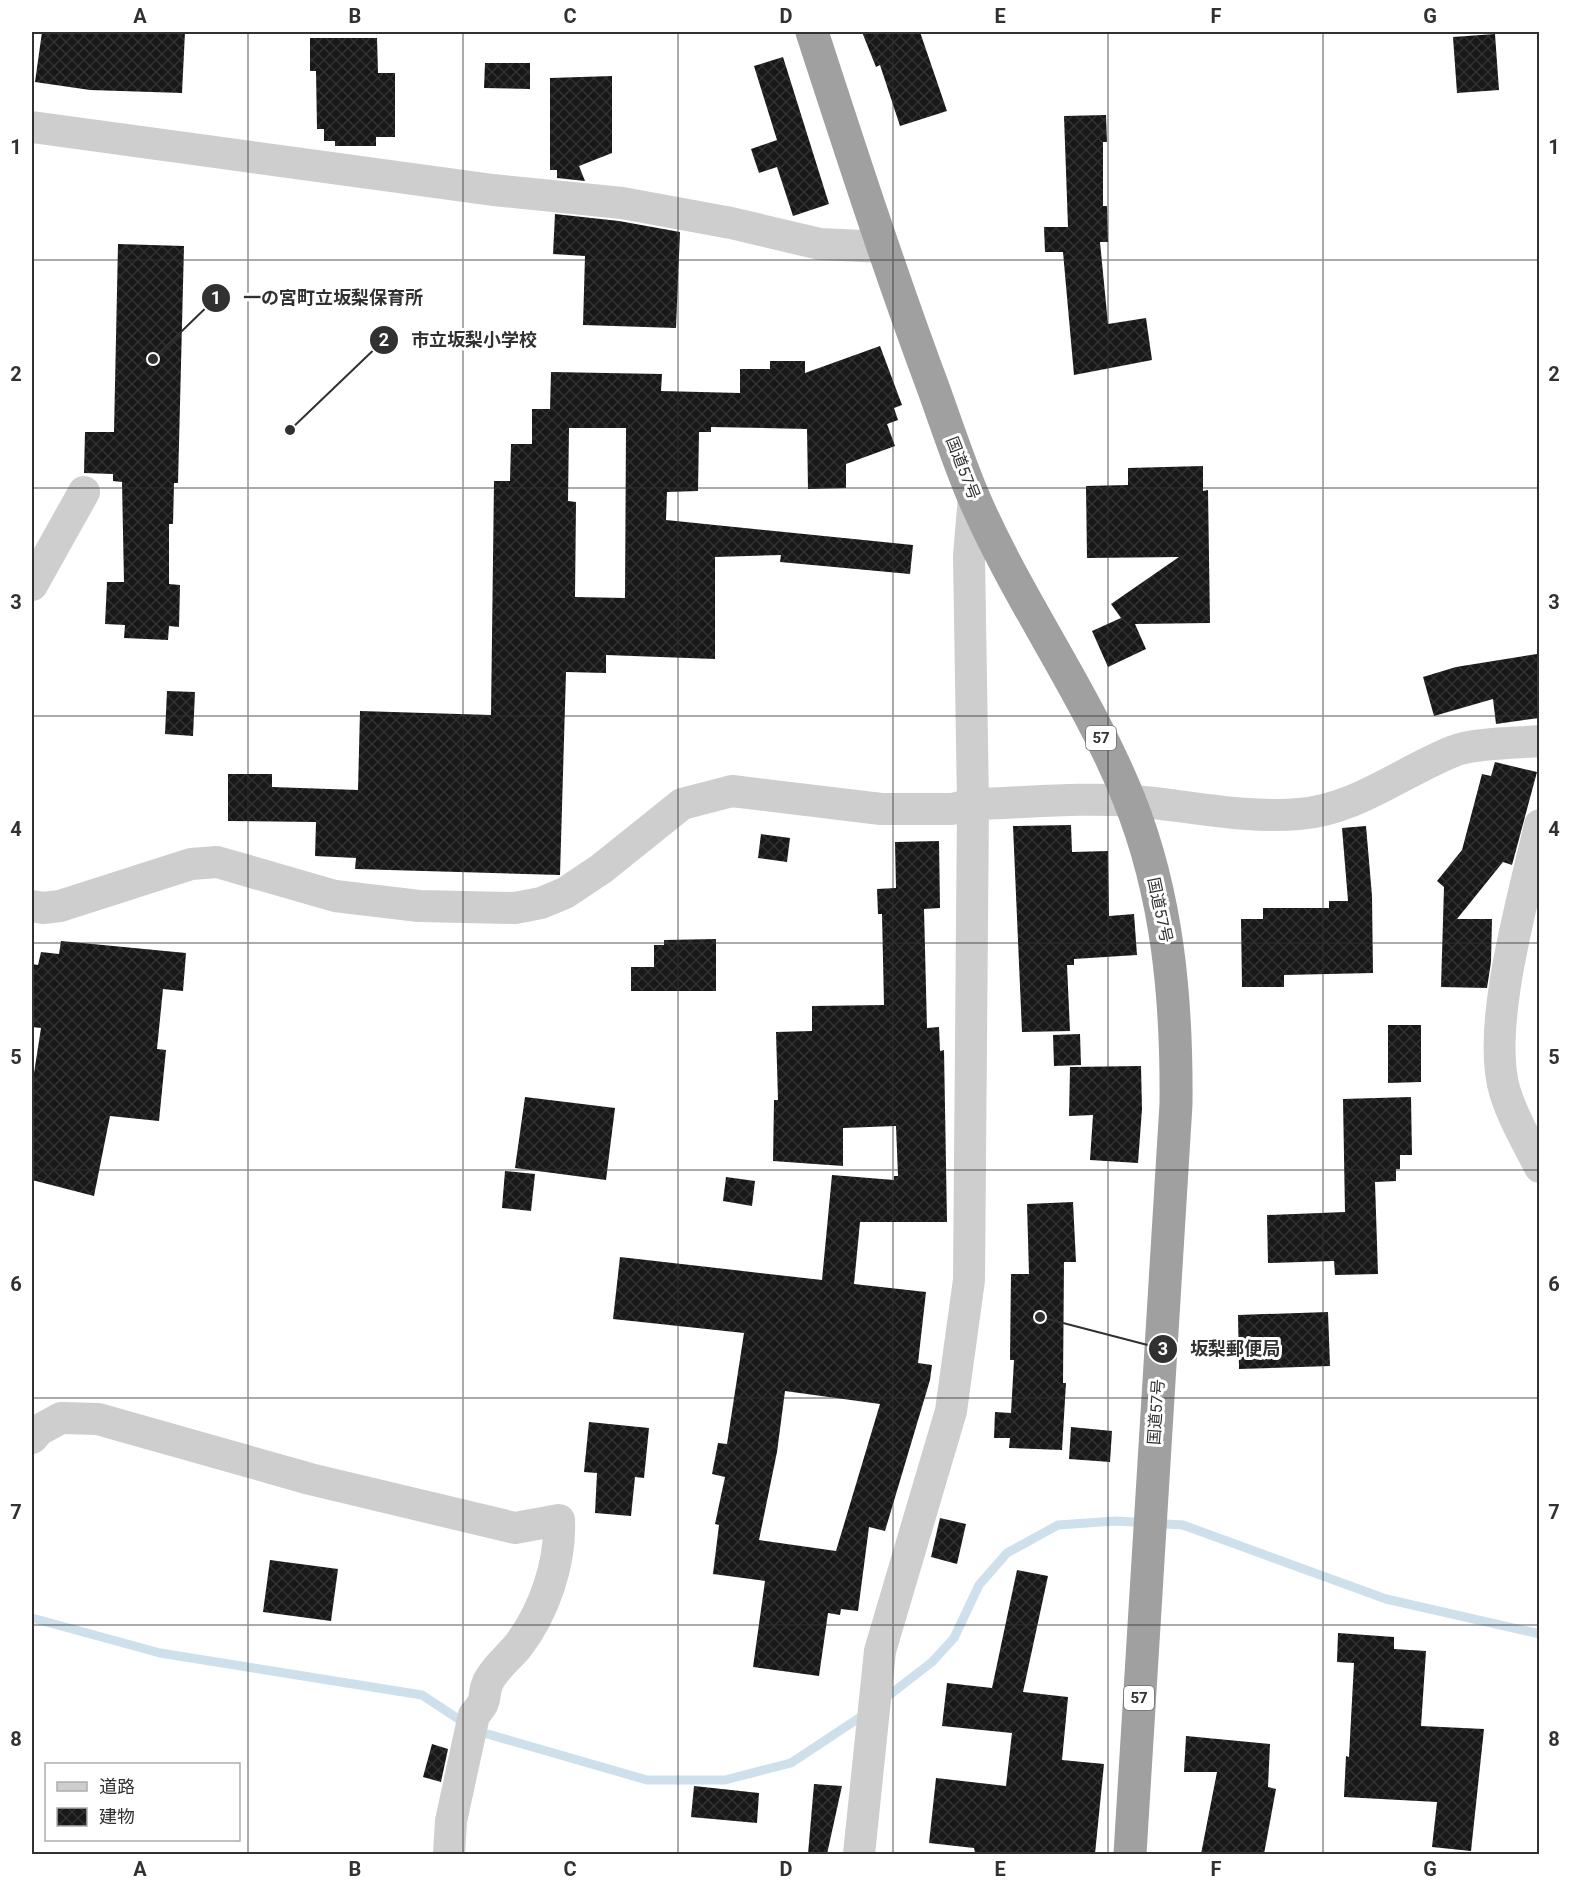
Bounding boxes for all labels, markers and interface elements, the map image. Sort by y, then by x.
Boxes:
text: A [133,4,147,28]
text: B [349,4,361,28]
text: C [563,4,577,28]
text: D [780,4,793,28]
text: E [994,4,1006,28]
text: F [1211,4,1222,28]
text: G [1423,4,1437,28]
text: 1 [10,135,22,159]
text: 1 [1548,135,1560,159]
callout: 一の宮町立坂梨保育所 [201,280,435,316]
text: 1 [211,287,221,308]
text: 一の宮町立坂梨保育所 [243,287,423,308]
callout: 市立坂梨小学校 [369,322,549,358]
text: 2 [379,329,389,350]
text: 市立坂梨小学校 [411,329,537,350]
text: 2 [10,362,22,386]
text: 2 [1548,362,1560,386]
street label: 国道57号 [942,434,984,502]
text: 3 [10,590,22,614]
text: 3 [1548,590,1560,614]
road number: 57 [1086,726,1116,750]
text: 4 [10,817,22,841]
text: 4 [1548,817,1560,841]
street label: 国道57号 [1144,876,1176,944]
text: 5 [10,1045,22,1069]
text: 5 [1548,1045,1560,1069]
text: 6 [10,1272,22,1296]
text: 6 [1548,1272,1560,1296]
callout: 坂梨郵便局 [1148,1331,1292,1367]
text: 3 [1158,1338,1168,1359]
text: 坂梨郵便局 [1190,1338,1280,1359]
street label: 国道57号 [1144,1378,1168,1446]
text: 7 [10,1500,22,1524]
text: 7 [1548,1500,1560,1524]
road number: 57 [1124,1686,1154,1710]
text: 8 [10,1727,22,1751]
text: 8 [1548,1727,1560,1751]
legend [45,1763,240,1841]
text: 道路 [99,1776,135,1797]
text: 建物 [99,1806,135,1827]
text: A [133,1857,147,1881]
text: B [349,1857,361,1881]
text: C [563,1857,577,1881]
text: D [780,1857,793,1881]
text: E [994,1857,1006,1881]
text: F [1211,1857,1222,1881]
text: G [1423,1857,1437,1881]

